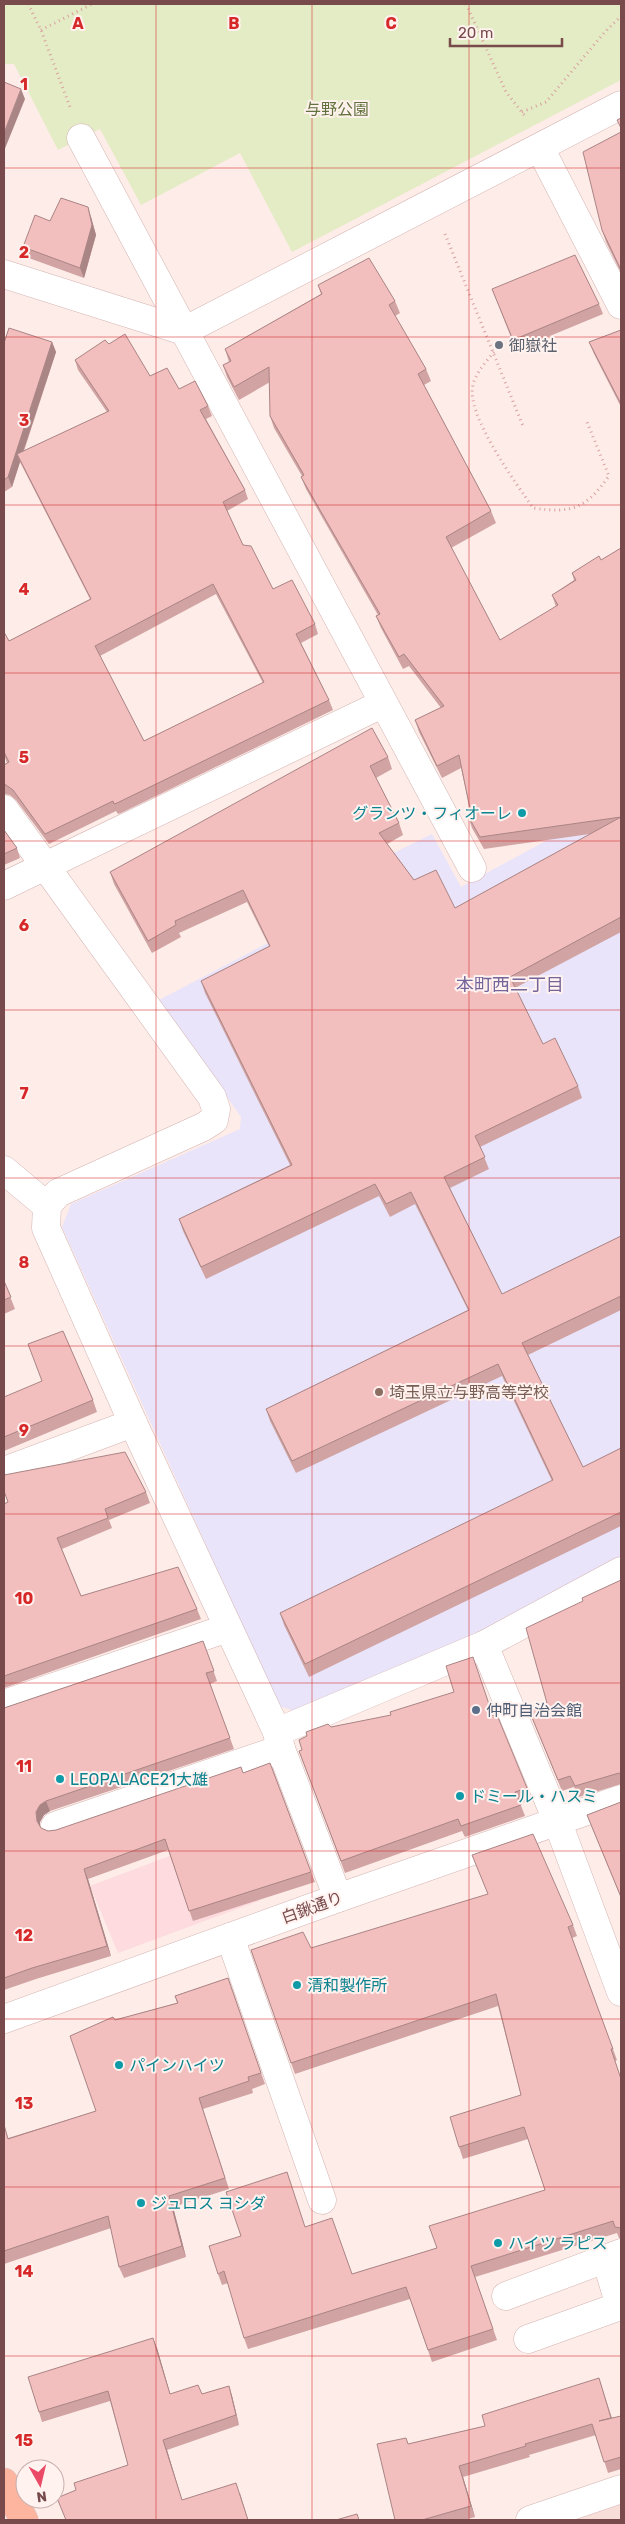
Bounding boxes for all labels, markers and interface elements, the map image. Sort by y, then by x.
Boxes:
text: A [72,14,84,33]
text: B [228,14,240,33]
text: C [385,14,397,33]
scale bar [450,15,562,47]
text: 20 m [458,24,493,42]
text: 1 [20,75,28,94]
park label: 与野公園 [305,100,369,119]
text: 2 [19,243,29,262]
place label: 御嶽社 [509,336,557,355]
marker: 御嶽社 [493,339,505,351]
text: 3 [19,411,29,430]
text: 4 [19,580,30,599]
text: 5 [19,748,29,767]
place label: グランツ・フィオーレ [352,804,512,823]
marker: グランツ・フィオーレ [516,807,528,819]
text: 6 [19,916,29,935]
district label: 本町西二丁目 [456,974,564,996]
text: 7 [19,1084,29,1103]
text: 8 [19,1253,30,1272]
place label: 埼玉県立与野高等学校 [389,1383,549,1402]
marker: 埼玉県立与野高等学校 [373,1386,385,1398]
text: 9 [19,1421,29,1440]
text: 10 [15,1589,34,1608]
place label: 仲町自治会館 [486,1701,582,1720]
marker: 仲町自治会館 [470,1704,482,1716]
text: 11 [16,1757,32,1776]
place label: LEOPALACE21大雄 [70,1770,208,1789]
marker: LEOPALACE21大雄 [54,1773,66,1785]
place label: ドミール・ハスミ [470,1787,598,1806]
marker: ドミール・ハスミ [454,1790,466,1802]
street label: 白鍬通り [279,1888,345,1927]
text: 12 [15,1926,33,1945]
place label: 清和製作所 [307,1976,387,1995]
marker: 清和製作所 [291,1979,303,1991]
place label: パインハイツ [129,2056,225,2075]
marker: パインハイツ [113,2059,125,2071]
text: 13 [15,2094,33,2113]
place label: ジュロス ヨシダ [151,2194,266,2213]
marker: ジュロス ヨシダ [135,2197,147,2209]
place label: ハイツ ラピス [508,2234,608,2253]
marker: ハイツ ラピス [492,2237,504,2249]
text: 14 [15,2262,34,2281]
text: 15 [15,2431,33,2450]
north arrow [15,2459,65,2509]
text: N [36,2487,48,2505]

